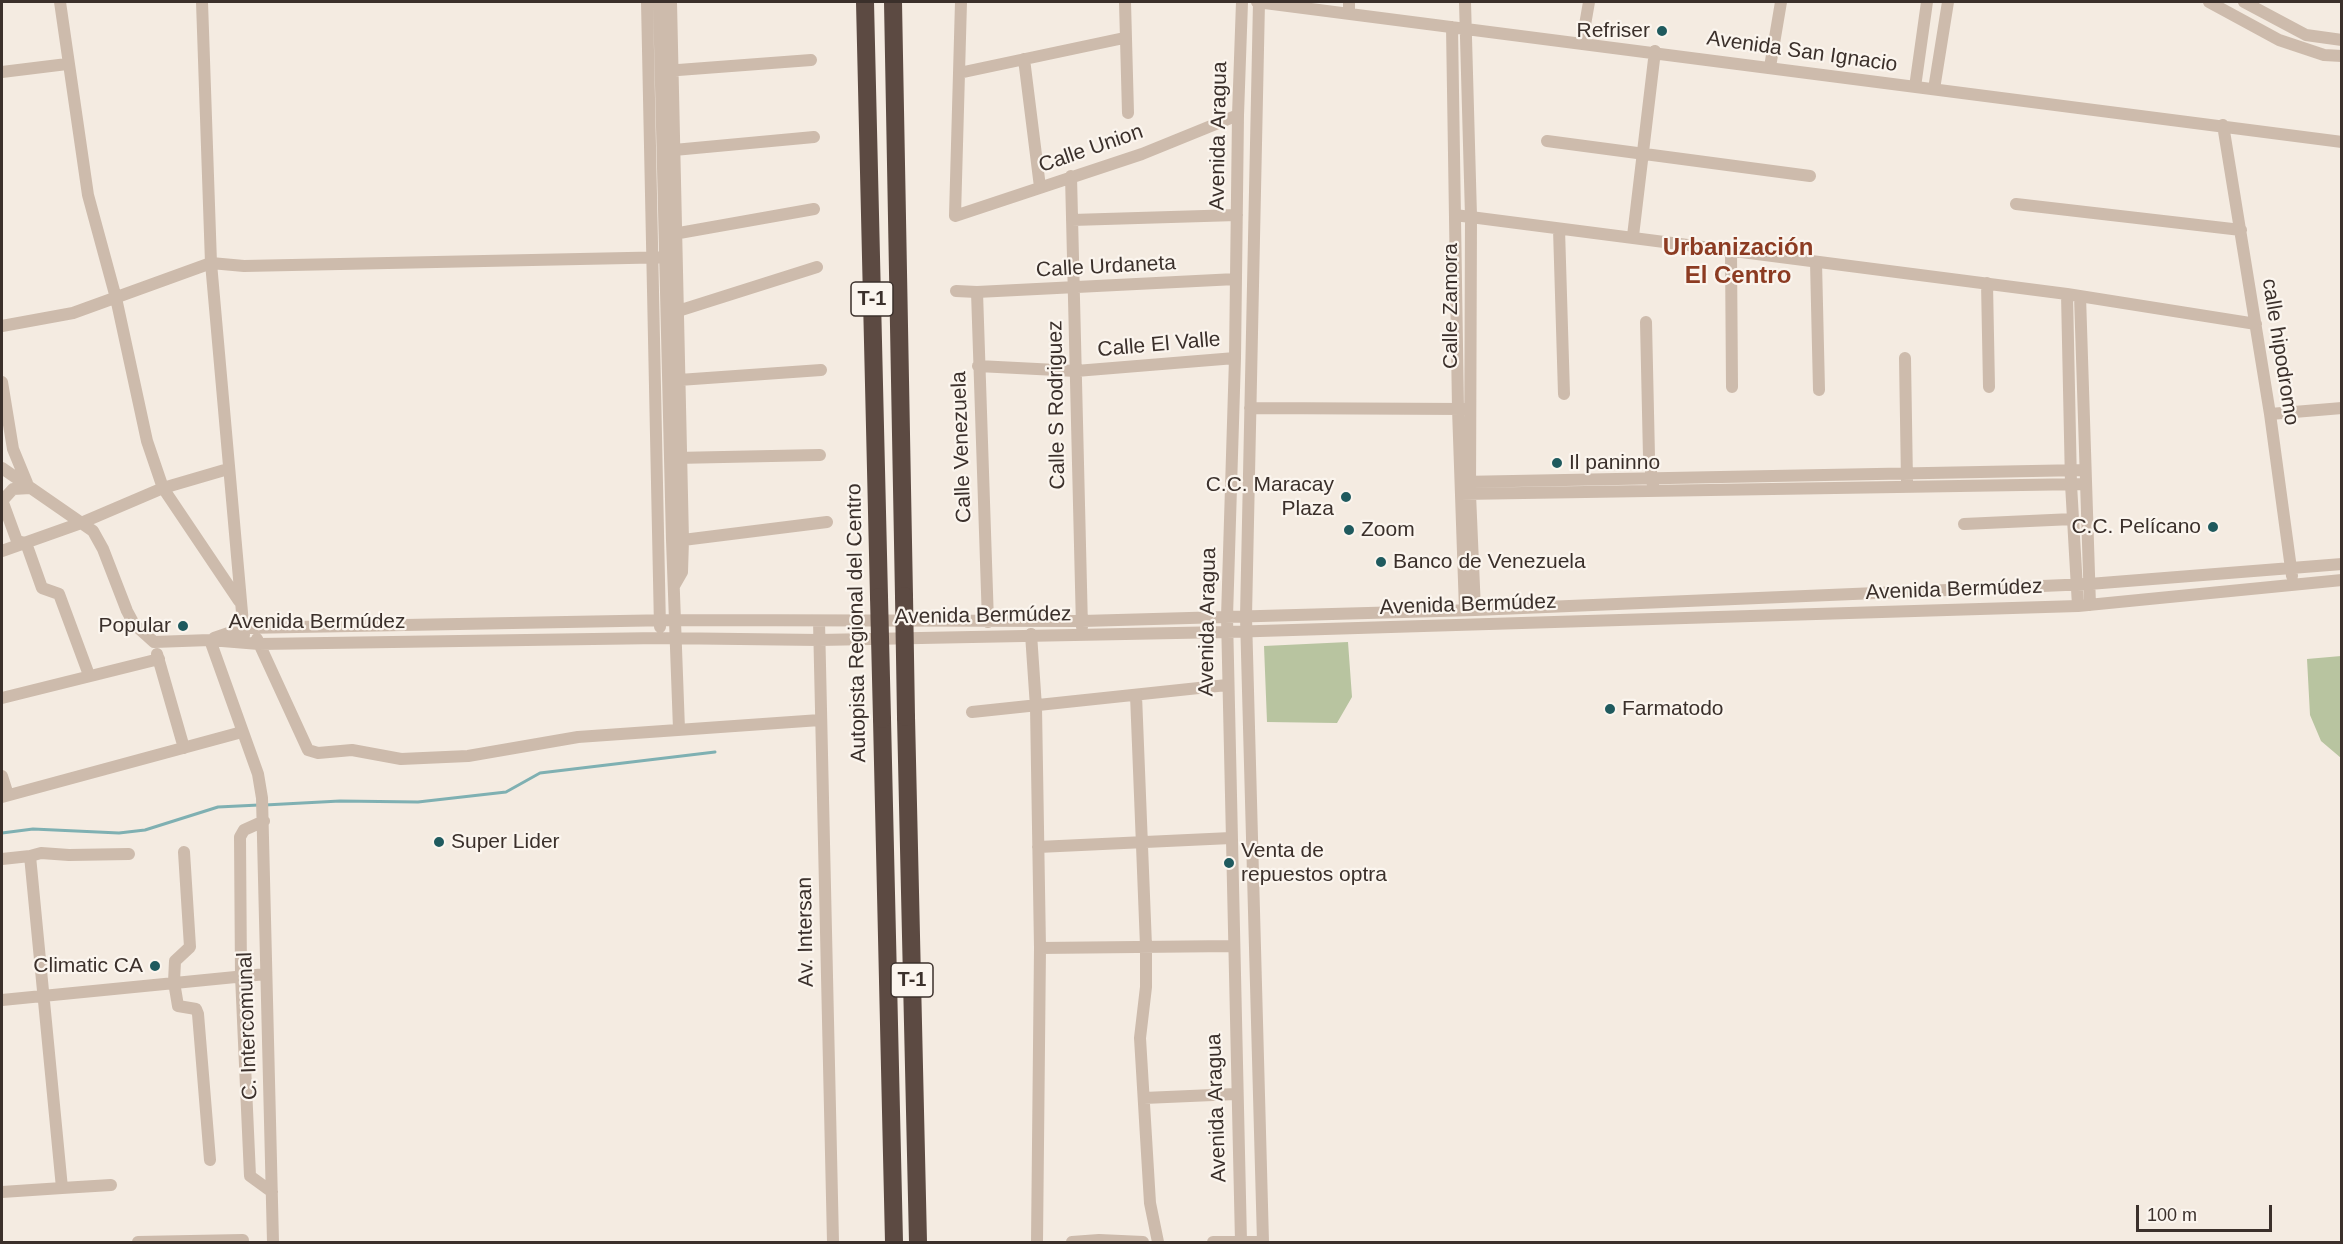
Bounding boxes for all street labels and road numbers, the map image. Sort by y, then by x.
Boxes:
street label: Avenida San Ignacio [1705,26,1899,78]
street label: Avenida Aragua [1205,61,1233,211]
street label: Calle Union [1036,119,1146,179]
street label: Calle Zamora [1438,243,1464,369]
street label: Calle Urdaneta [1035,251,1177,283]
street label: calle hipodromo [2256,277,2304,427]
road number: T-1 [851,282,893,316]
street label: Calle S Rodriguez [1043,320,1071,490]
street label: Calle El Valle [1096,327,1222,363]
street label: Calle Venezuela [947,371,977,523]
street label: Autopista Regional del Centro [842,483,872,763]
street label: Avenida Aragua [1194,547,1222,697]
street label: Avenida Bermúdez [1865,574,2043,606]
street label: Avenida Bermúdez [1379,589,1557,621]
street label: Avenida Bermúdez [894,602,1072,630]
street label: Avenida Bermúdez [228,609,406,635]
street label: Av. Intersan [792,877,820,987]
street label: C. Intercomunal [233,951,263,1101]
road number: T-1 [891,963,933,997]
street label: Avenida Aragua [1202,1033,1232,1183]

